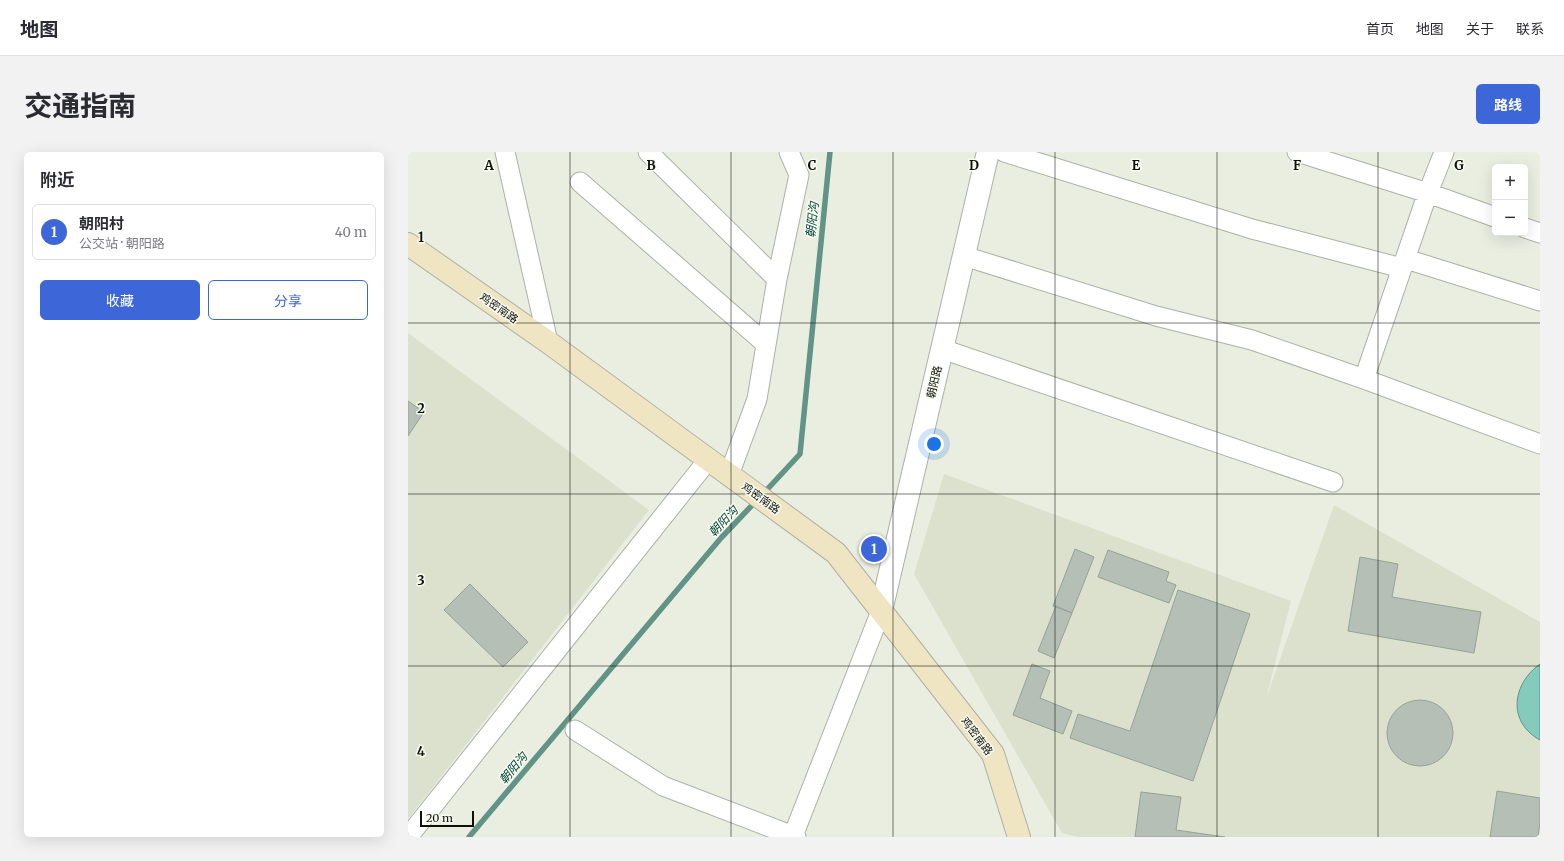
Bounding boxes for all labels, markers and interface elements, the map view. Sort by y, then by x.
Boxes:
text: 地图 [20,17,58,41]
text: 首页 [1366,20,1394,38]
text: 地图 [1416,20,1444,38]
text: 关于 [1466,20,1494,38]
text: 联系 [1516,20,1544,38]
button: 路线 [1476,84,1540,124]
text: 交通指南 [24,88,136,124]
text: A [483,157,494,174]
text: B [646,157,656,174]
text: C [808,157,817,174]
text: D [969,157,979,174]
text: E [1132,157,1141,174]
text: F [1293,157,1301,174]
text: G [1454,157,1464,174]
map controls [1492,164,1528,236]
button: + [1492,164,1528,200]
text: 附近 [40,169,74,191]
water label: 朝阳沟 [803,199,822,239]
button: − [1492,200,1528,236]
text: 朝阳村 [79,214,124,233]
text: 1 [51,224,57,241]
text: 40 m [335,224,367,241]
text: 1 [418,229,424,246]
text: 公交站 · 朝阳路 [79,235,165,252]
button: 收藏 [40,280,200,320]
button: 分享 [208,280,368,320]
street label: 鸡密南路 [477,290,521,326]
street label: 朝阳路 [923,364,945,400]
text: 2 [417,400,425,417]
your location [924,434,944,454]
street label: 鸡密南路 [739,479,783,517]
water label: 朝阳沟 [705,501,742,539]
pin: 1 [861,534,887,564]
text: 3 [417,572,425,589]
street label: 鸡密南路 [958,714,996,758]
text: 4 [417,743,426,760]
water label: 朝阳沟 [496,748,532,787]
scale bar [420,809,474,828]
text: 20 m [426,811,453,825]

